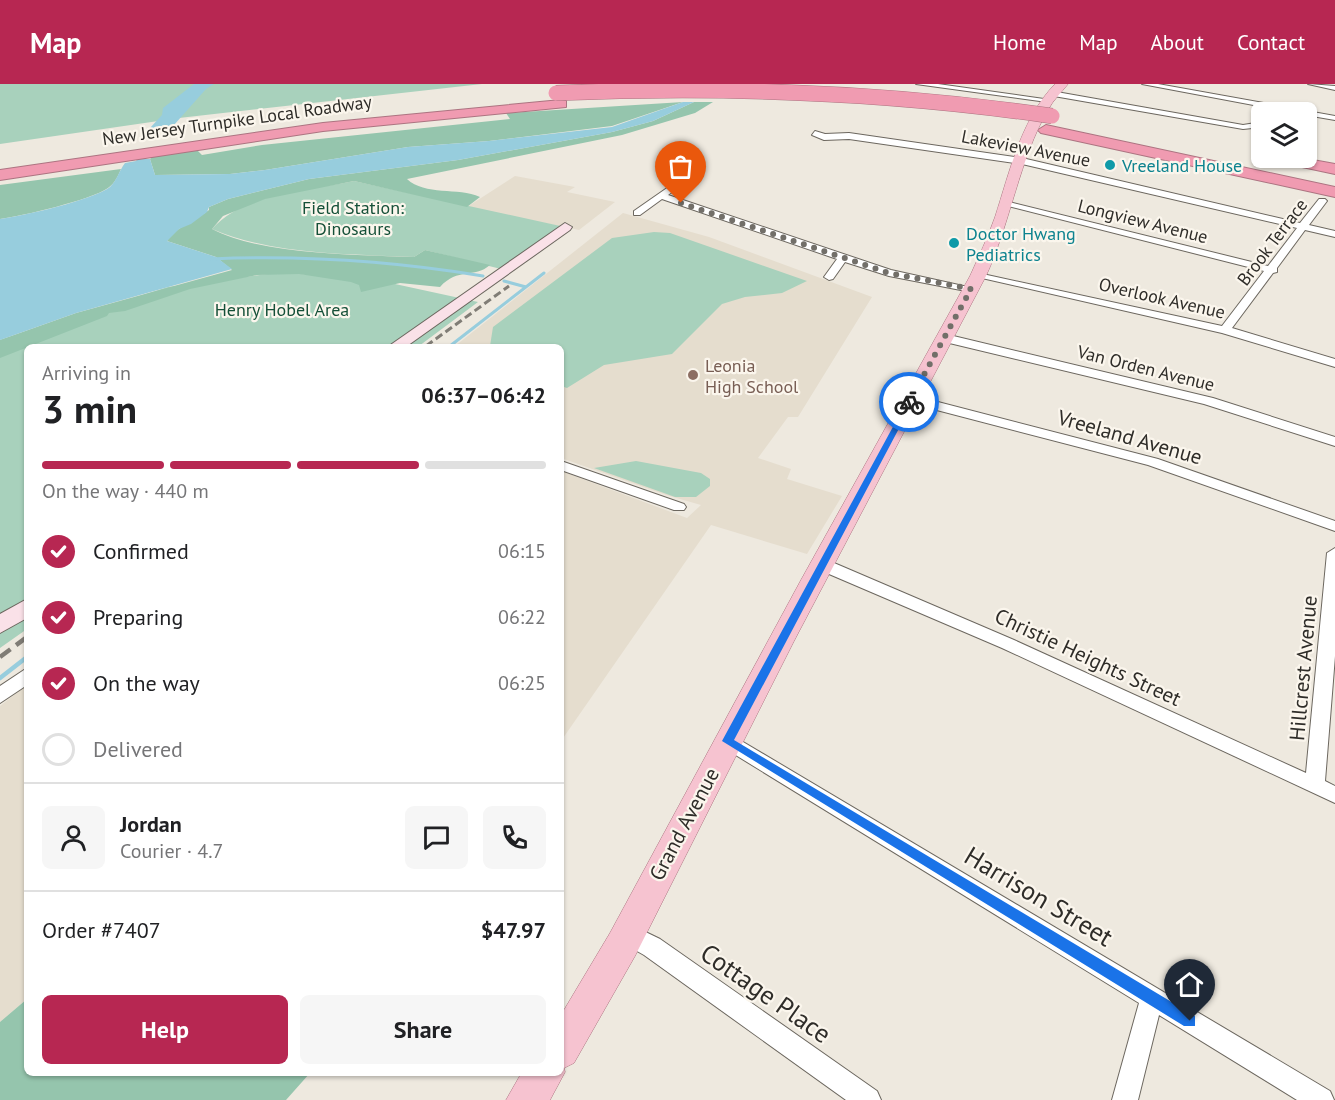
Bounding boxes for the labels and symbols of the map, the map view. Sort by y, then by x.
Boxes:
street label: New Jersey Turnpike Local Roadway [101,90,374,150]
street label: Lakeview Avenue [960,124,1092,172]
pin [655,141,706,203]
place label: Vreeland House [1121,154,1242,177]
marker: Vreeland House [1103,158,1117,172]
street label: Longview Avenue [1076,194,1210,248]
street label: Brook Terrace [1232,194,1312,290]
park label: Field Station: Dinosaurs [302,196,404,240]
place label: Doctor Hwang Pediatrics [966,222,1076,266]
marker: Doctor Hwang Pediatrics [947,236,961,250]
street label: Overlook Avenue [1097,272,1227,324]
park label: Henry Hobel Area [215,298,349,321]
street label: Van Orden Avenue [1074,340,1217,396]
place label: Leonia High School [705,354,799,398]
marker: Leonia High School [686,368,700,382]
courier [879,372,939,432]
street label: Vreeland Avenue [1054,403,1205,471]
street label: Hillcrest Avenue [1283,594,1323,742]
street label: Christie Heights Street [991,602,1185,712]
street label: Grand Avenue [643,763,725,885]
street label: Harrison Street [959,839,1119,953]
street label: Cottage Place [694,936,838,1050]
pin [1164,959,1215,1021]

